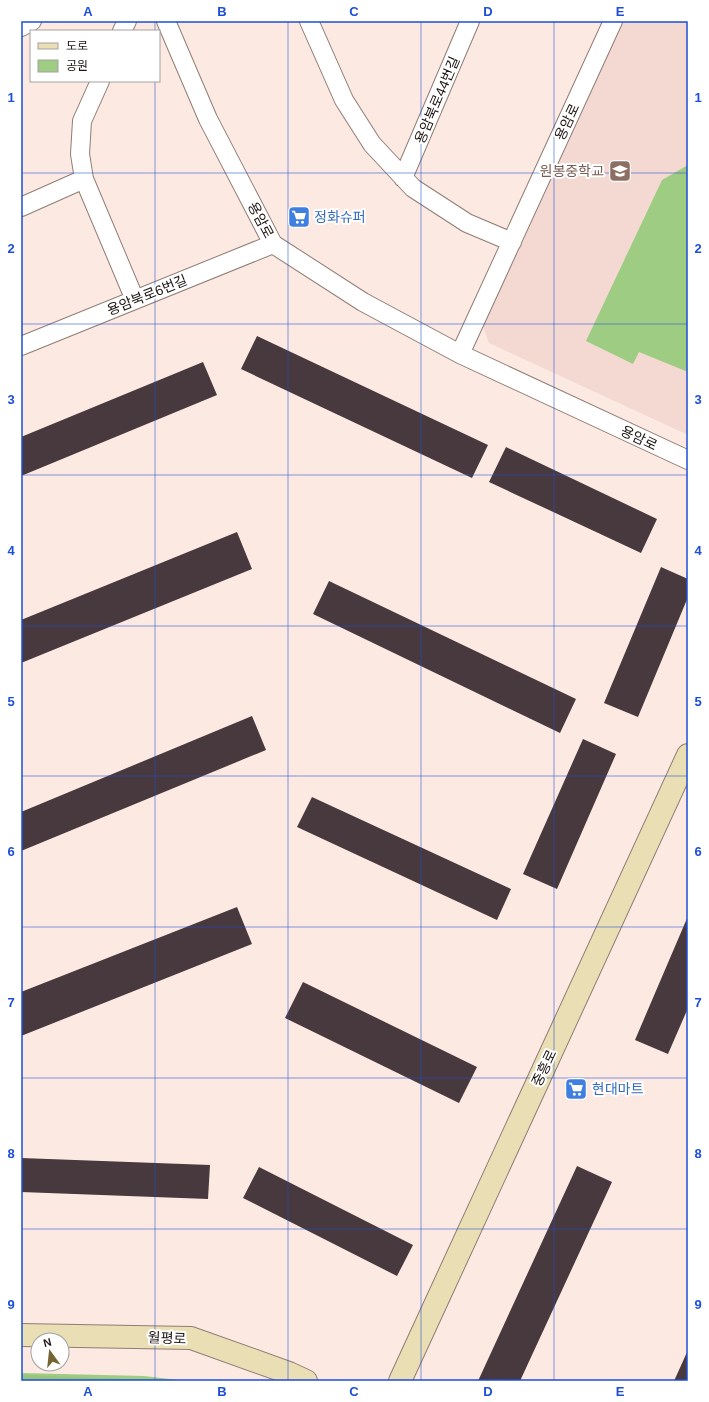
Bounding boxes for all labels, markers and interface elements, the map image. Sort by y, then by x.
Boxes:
text: A [83,4,93,19]
text: B [217,4,227,19]
text: C [349,4,359,19]
text: D [483,4,493,19]
text: E [616,4,625,19]
legend [30,30,160,82]
text: 도로 [66,39,88,53]
street label: 용암북로44번길 [411,54,463,146]
text: 공원 [66,59,88,73]
text: 1 [7,90,15,105]
text: 1 [694,90,702,105]
street label: 용암로 [552,101,582,143]
school or university icon: 원봉중학교 [607,158,633,184]
place label: 원봉중학교 [540,163,604,179]
street label: 용암로 [245,199,277,241]
supermarket icon: 정화슈퍼 [286,204,312,230]
place label: 정화슈퍼 [314,209,366,225]
text: 2 [7,241,15,256]
text: 2 [694,241,702,256]
street label: 용암북로6번길 [105,272,189,318]
text: 3 [7,392,15,407]
text: 3 [694,392,702,407]
street label: 용암로 [618,423,660,453]
text: 4 [7,543,15,558]
text: 4 [694,543,702,558]
text: 5 [7,694,15,709]
text: 5 [694,694,702,709]
text: 6 [7,844,15,859]
text: 6 [694,844,702,859]
text: 7 [7,995,15,1010]
text: 7 [694,995,702,1010]
street label: 중흥로 [529,1047,559,1089]
supermarket icon: 현대마트 [563,1076,589,1102]
place label: 현대마트 [592,1081,644,1097]
text: 8 [7,1146,15,1161]
text: 8 [694,1146,702,1161]
text: 9 [7,1297,15,1312]
text: 9 [694,1297,702,1312]
street label: 월평로 [147,1329,187,1347]
north arrow [30,1332,70,1372]
text: N [42,1336,53,1349]
text: A [83,1384,93,1399]
text: B [217,1384,227,1399]
text: C [349,1384,359,1399]
text: D [483,1384,493,1399]
text: E [616,1384,625,1399]

